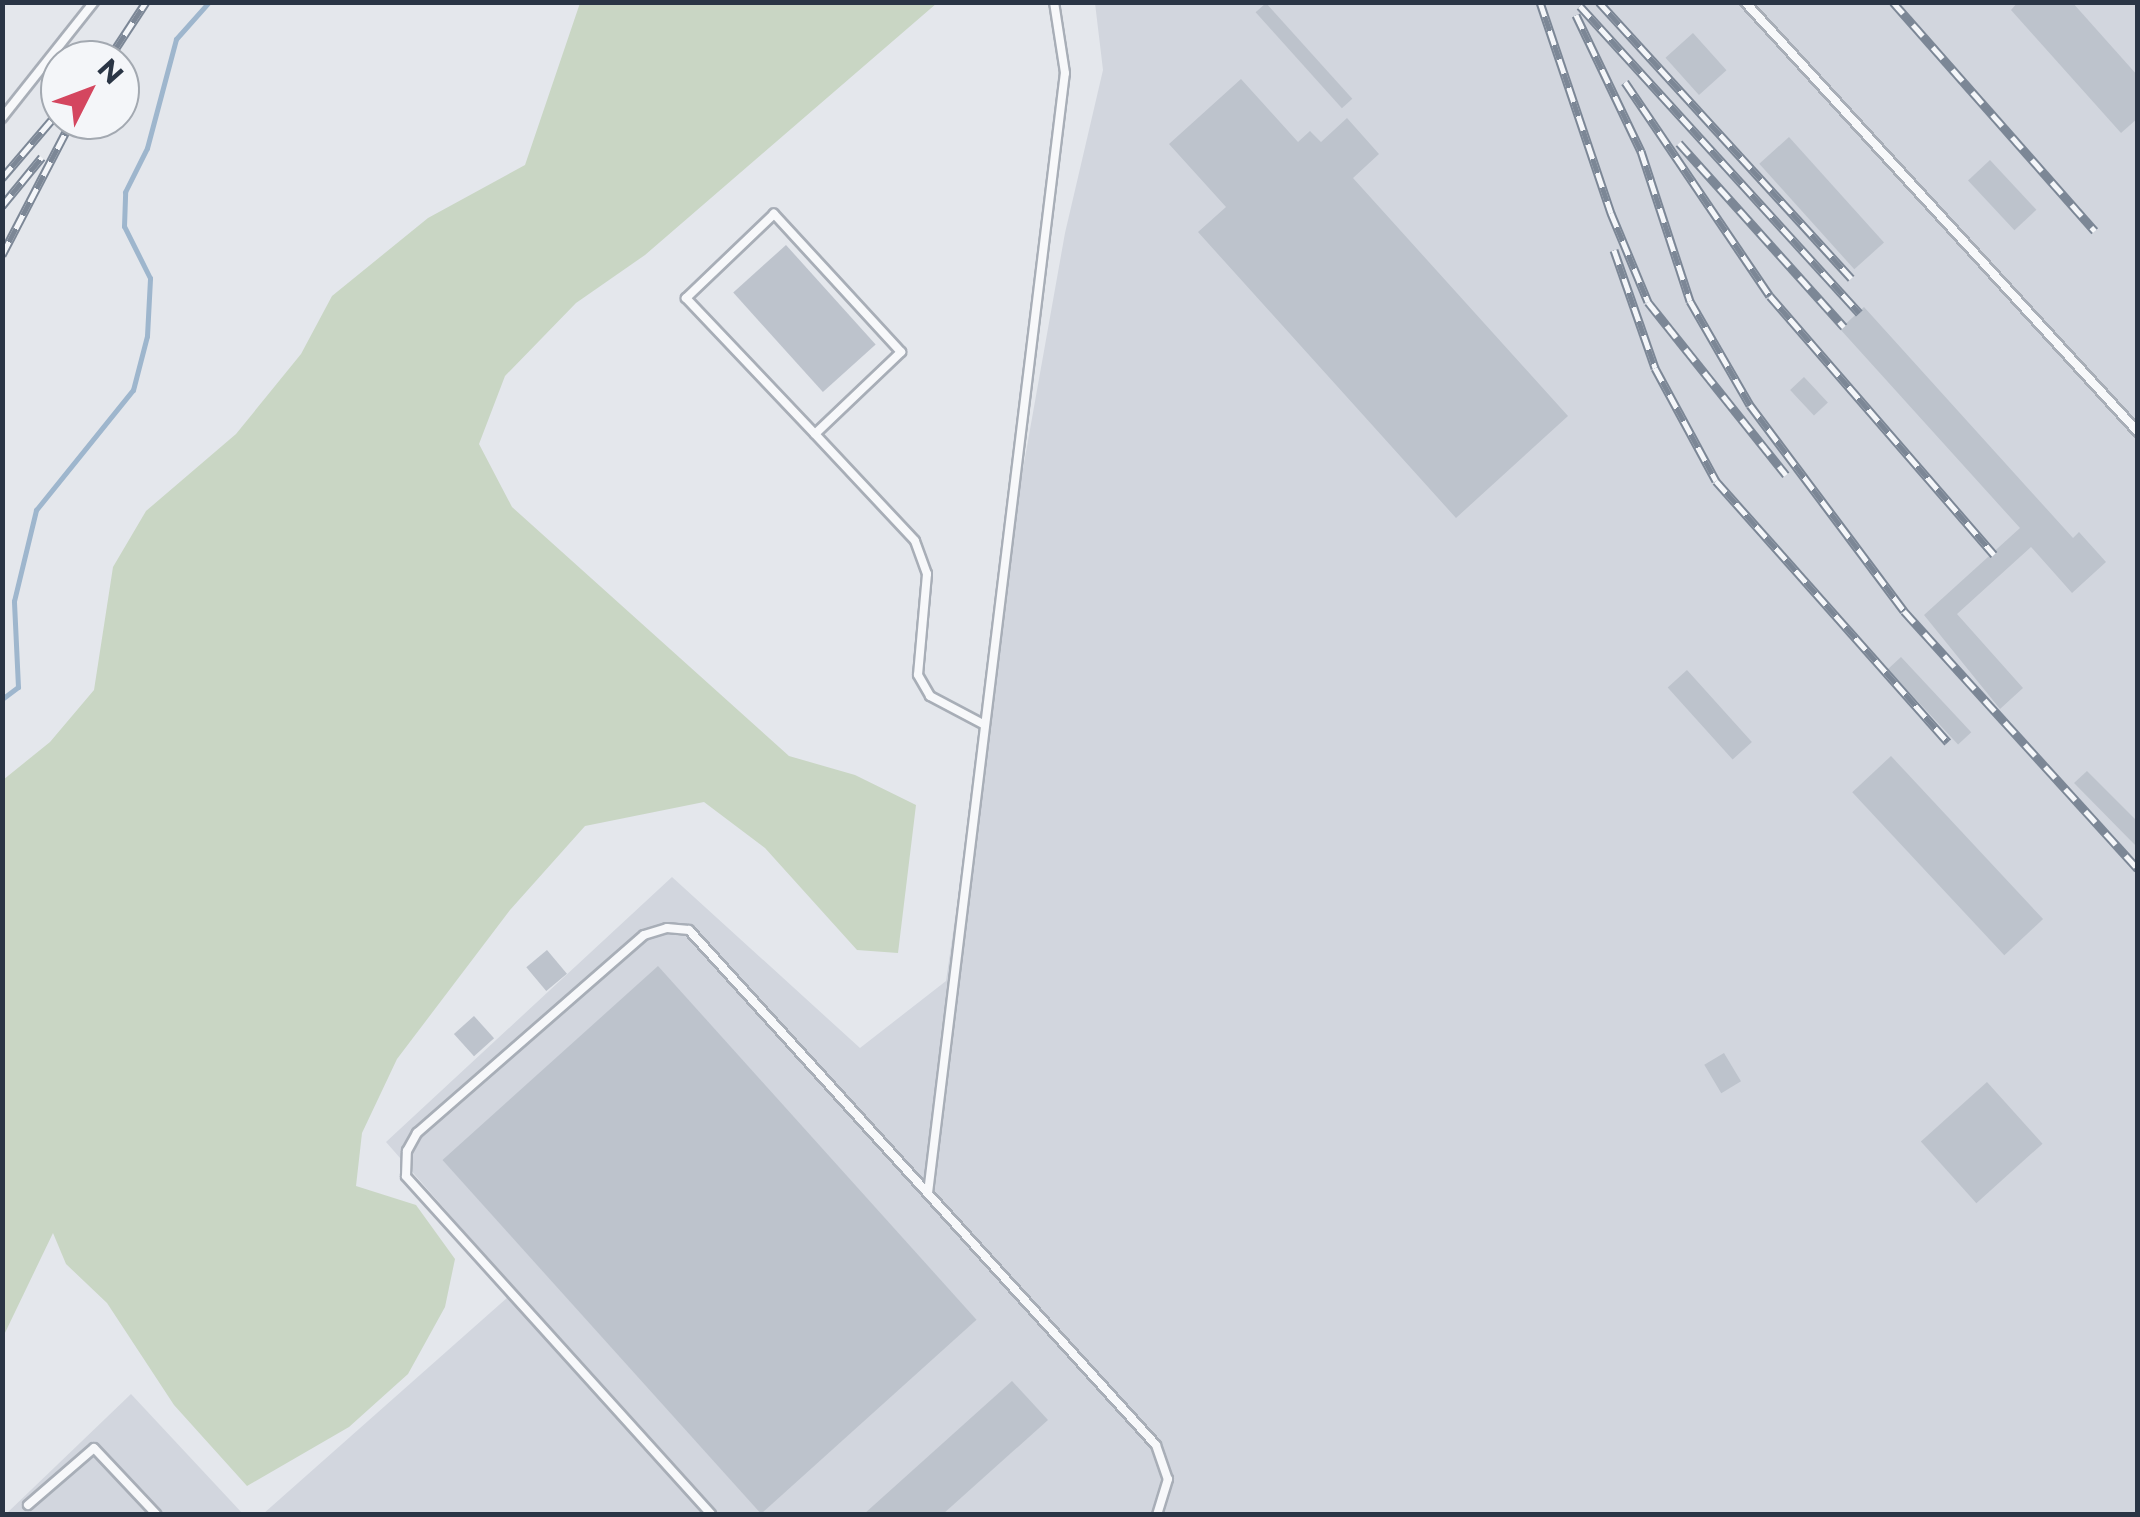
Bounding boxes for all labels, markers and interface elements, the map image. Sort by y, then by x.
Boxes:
north arrow [40,40,140,140]
text: N [91,51,131,91]

